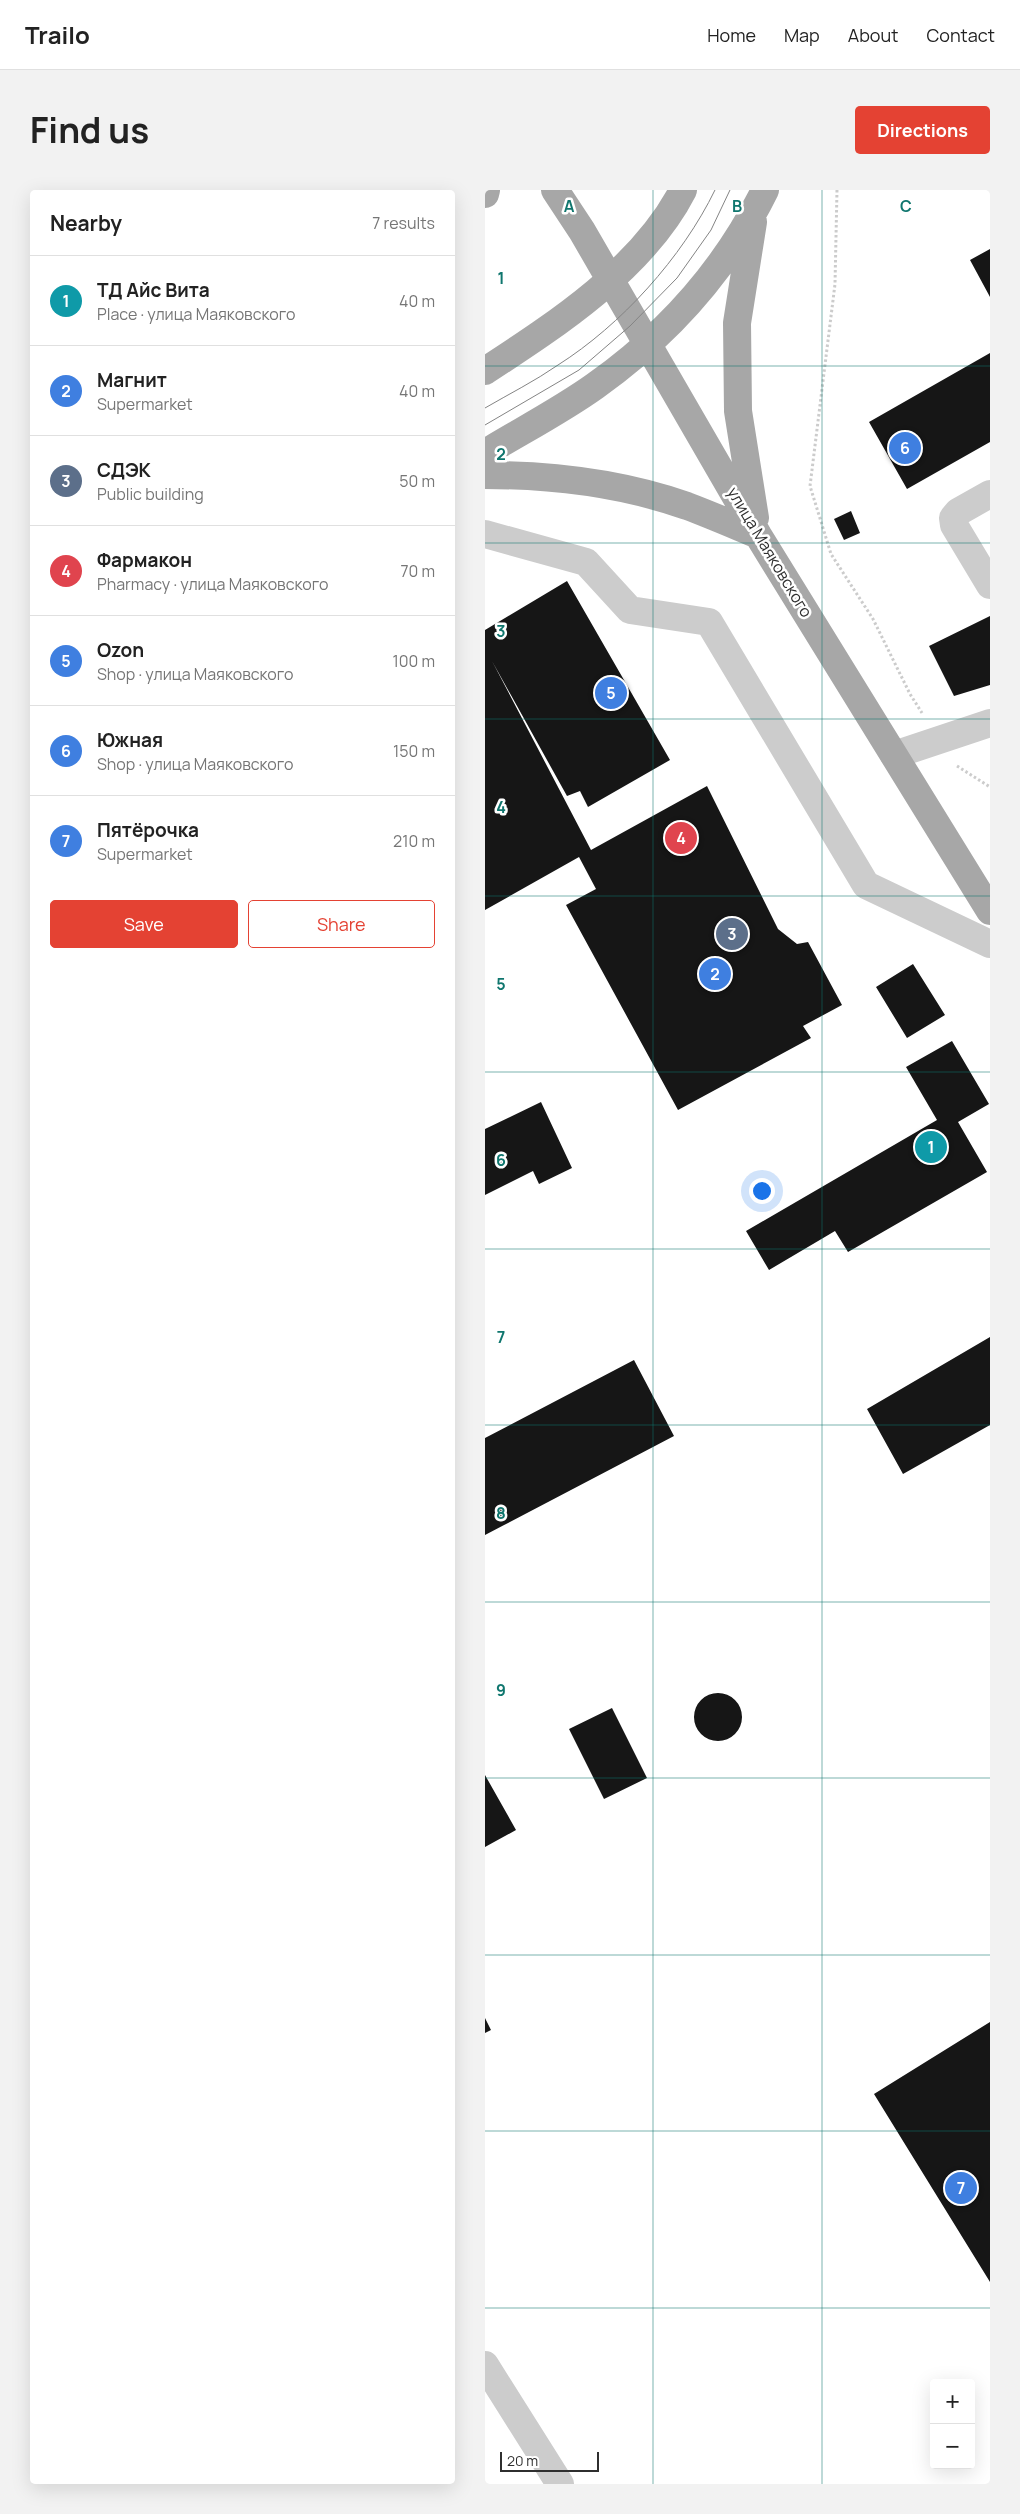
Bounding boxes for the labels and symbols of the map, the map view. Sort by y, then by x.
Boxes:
text: A [564,195,575,217]
text: B [732,195,742,217]
text: C [900,195,912,217]
text: 1 [497,267,505,289]
pin: 6 [889,429,921,467]
text: 2 [496,443,506,465]
street label: улица Маяковского [722,483,818,621]
text: 3 [496,620,506,642]
pin: 5 [595,674,627,712]
text: 4 [496,796,506,818]
pin: 4 [665,819,697,857]
pin: 3 [716,915,748,953]
pin: 2 [699,955,731,993]
text: 5 [496,973,506,995]
pin: 1 [915,1128,947,1166]
text: 6 [496,1149,506,1171]
your location [749,1178,775,1204]
text: 7 [497,1326,505,1348]
text: 8 [496,1502,506,1524]
text: 9 [496,1679,506,1701]
pin: 7 [945,2169,977,2207]
scale bar [500,2449,599,2472]

